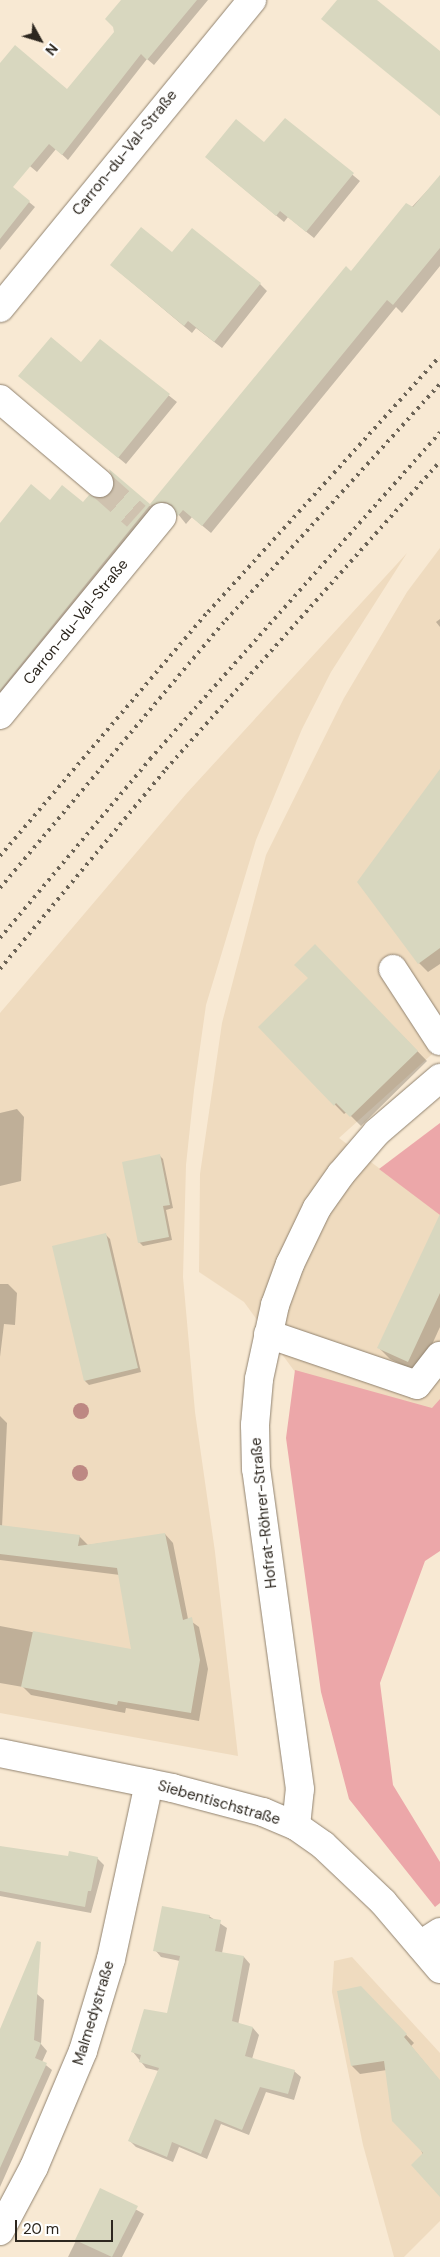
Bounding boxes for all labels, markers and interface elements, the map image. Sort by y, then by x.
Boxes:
north arrow [15,15,65,65]
text: N [41,40,62,59]
street label: Carron-du-Val-Straße [69,87,181,219]
street label: Carron-du-Val-Straße [20,556,132,688]
street label: Hofrat-Röhrer-Straße [247,1437,281,1589]
street label: Siebentischstraße [156,1777,282,1829]
street label: Malmedystraße [70,1959,118,2067]
scale bar [18,2210,115,2242]
text: 20 m [23,2219,59,2239]

